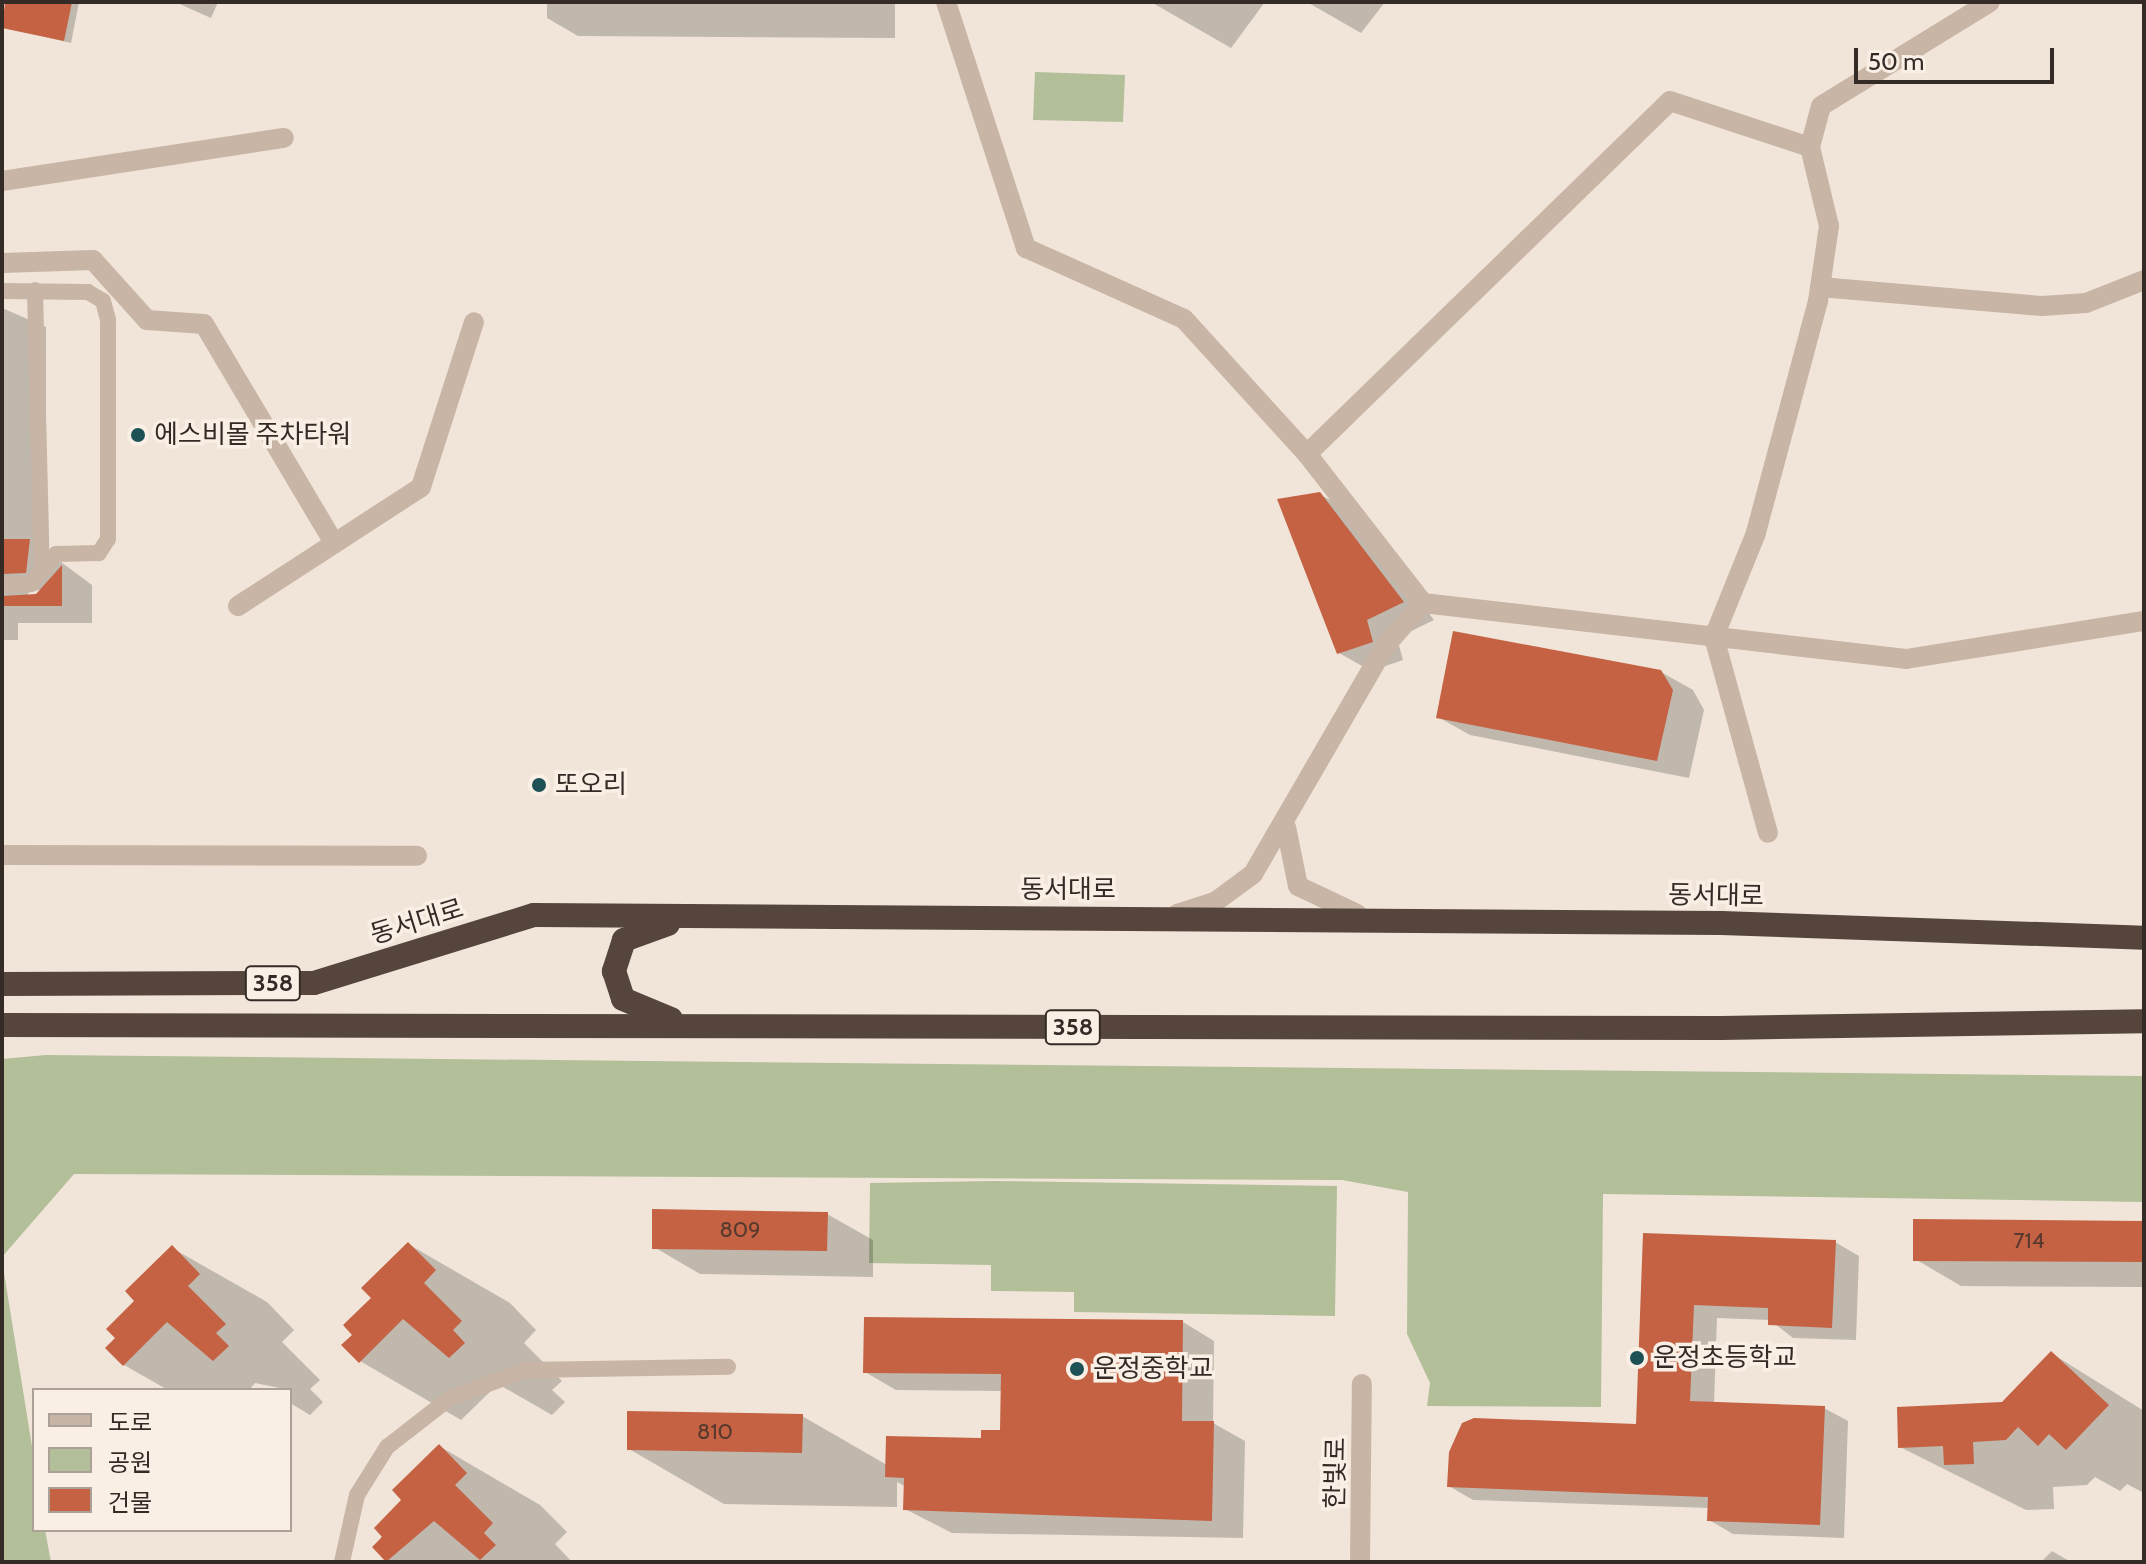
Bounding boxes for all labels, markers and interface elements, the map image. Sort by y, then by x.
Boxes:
scale bar [1858,32,2058,82]
text: 50 m [1868,47,1924,76]
place label: 에스비몰 주차타워 [154,419,351,451]
marker: 에스비몰 주차타워 [129,426,147,444]
place label: 또오리 [555,769,627,801]
marker: 또오리 [530,776,548,794]
street label: 동서대로 [1020,874,1116,906]
street label: 동서대로 [1668,880,1764,912]
street label: 동서대로 [367,893,467,951]
road number: 358 [243,963,303,1003]
road number: 358 [1043,1007,1103,1047]
house number: 809 [719,1217,761,1243]
house number: 714 [2014,1228,2044,1254]
place label: 운정초등학교 [1653,1342,1797,1374]
marker: 운정초등학교 [1628,1349,1646,1367]
place label: 운정중학교 [1093,1353,1213,1385]
marker: 운정중학교 [1068,1360,1086,1378]
legend [32,1388,292,1532]
text: 도로 [108,1408,152,1437]
house number: 810 [697,1419,733,1445]
street label: 한빛로 [1320,1437,1352,1509]
text: 공원 [108,1448,152,1477]
text: 건물 [108,1488,152,1517]

